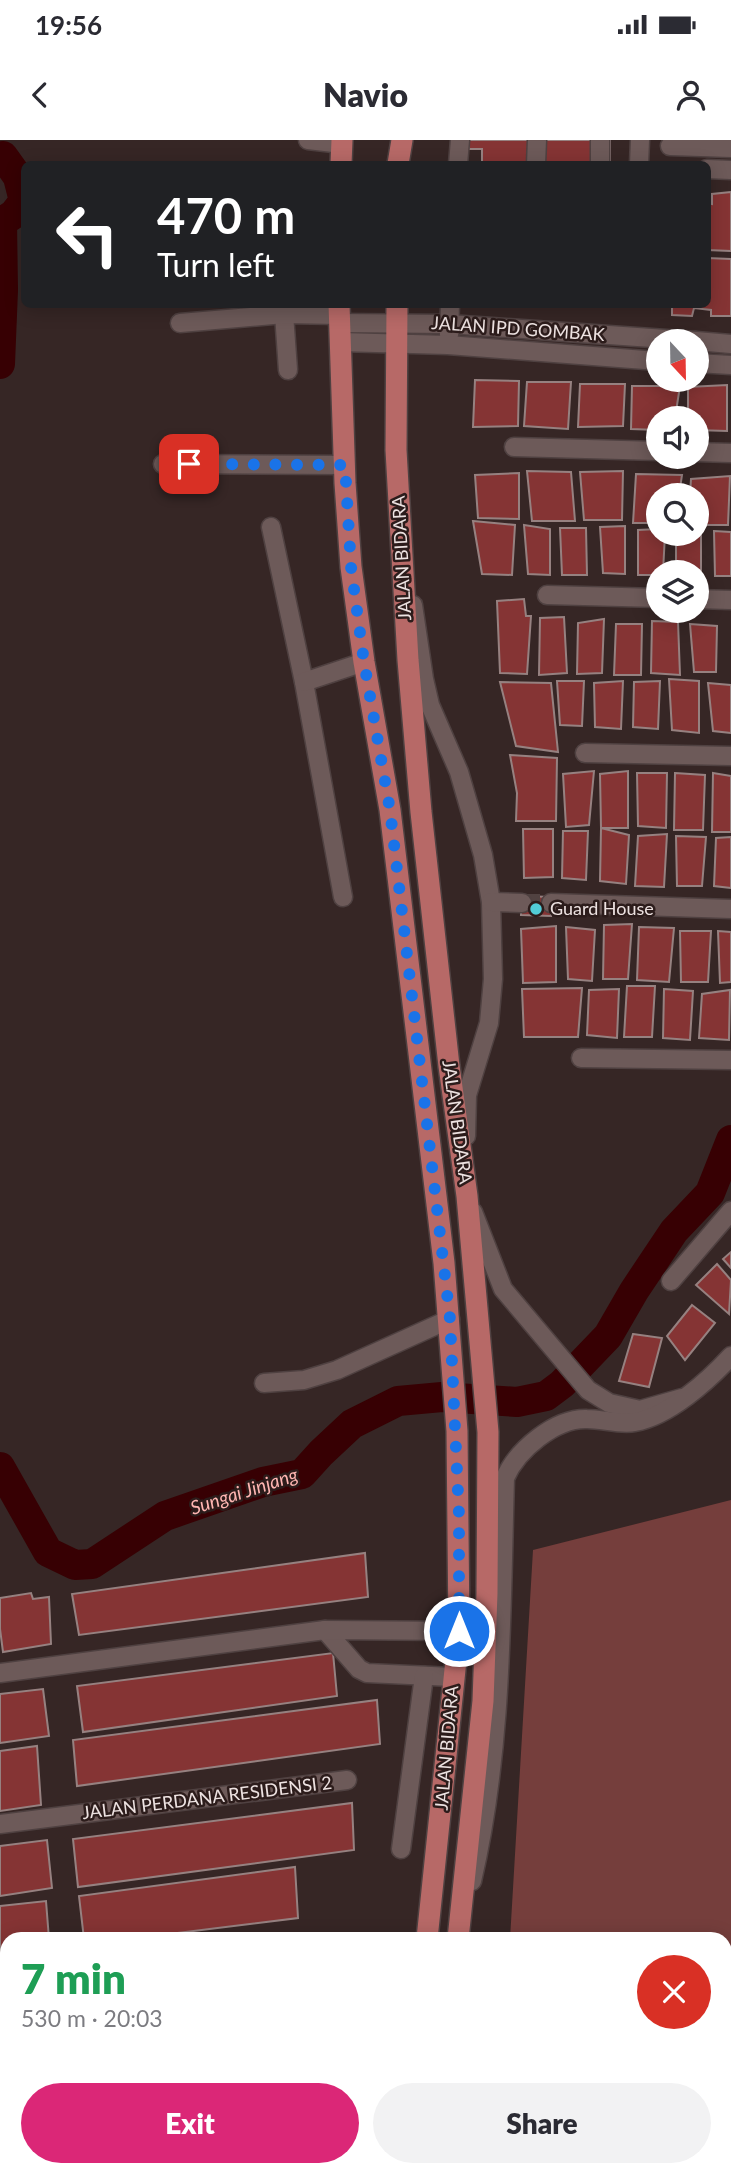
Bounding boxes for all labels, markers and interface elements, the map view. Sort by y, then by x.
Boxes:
text: 19:56 [35,9,102,41]
text: Navio [323,75,408,114]
icon: back [21,76,59,114]
icon: person [672,76,710,114]
text: 470 m [157,186,295,244]
icon: left [42,189,133,280]
text: Turn left [157,245,274,284]
street label: JALAN IPD GOMBAK [431,311,605,345]
north arrow [646,329,709,392]
map controls [646,329,709,623]
button: sound [646,406,709,469]
pin [159,434,219,494]
icon: arrive [170,445,208,483]
button: search [646,483,709,546]
street label: JALAN BIDARA [387,494,415,621]
button: layers [646,560,709,623]
place label: Guard House [550,897,654,919]
marker: Guard House [528,901,544,917]
street label: JALAN BIDARA [438,1058,478,1186]
water label: Sungai Jinjang [187,1462,301,1519]
position arrow [422,1594,496,1668]
street label: JALAN BIDARA [430,1684,462,1811]
street label: JALAN PERDANA RESIDENSI 2 [81,1771,333,1823]
text: 7 min [21,1953,126,2003]
button: close [637,1955,711,2029]
text: 530 m · 20:03 [21,2004,163,2032]
button: Exit [21,2083,359,2163]
button: Share [373,2083,711,2163]

